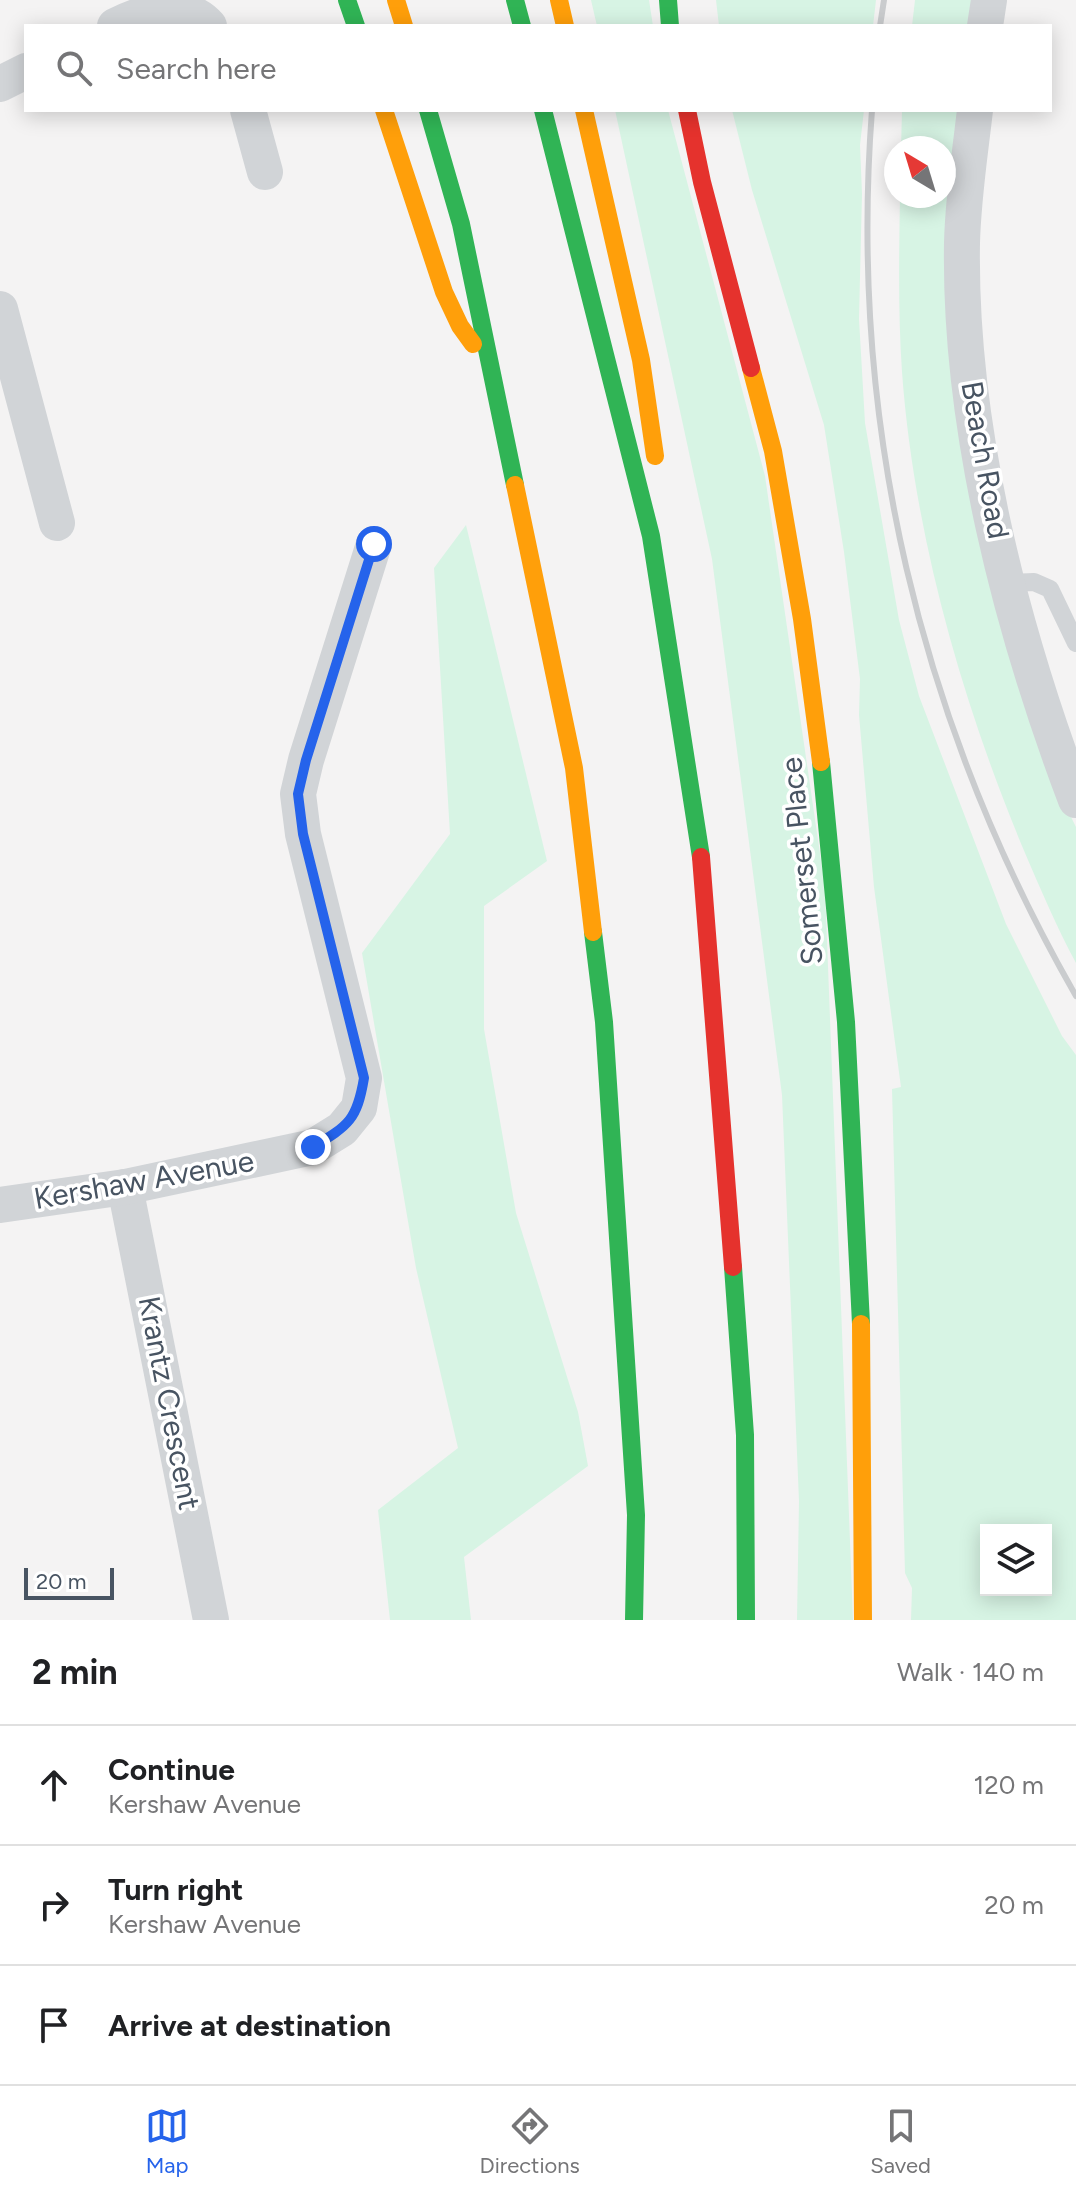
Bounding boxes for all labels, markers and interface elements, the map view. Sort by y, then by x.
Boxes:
search box [24,24,1052,112]
icon: search [52,46,96,90]
text: Search here [116,50,276,87]
north arrow [884,136,956,208]
street label: Beach Road [953,378,1018,542]
route start [356,526,392,562]
street label: Somerset Place [772,755,831,967]
route end [295,1129,331,1165]
street label: Kershaw Avenue [31,1142,257,1217]
street label: Krantz Crescent [131,1293,208,1513]
map controls [980,1524,1052,1596]
button: layers [980,1524,1052,1596]
scale bar [24,1564,114,1600]
text: 20 m [36,1568,87,1595]
text: 2 min [32,1652,118,1693]
text: Walk · 140 m [897,1656,1044,1688]
text: Continue [108,1751,235,1788]
icon: ahead [32,1763,76,1807]
text: 120 m [974,1769,1044,1801]
text: Kershaw Avenue [108,1788,301,1820]
text: Turn right [108,1871,243,1908]
icon: right [32,1883,76,1927]
text: 20 m [984,1889,1044,1921]
text: Kershaw Avenue [108,1908,301,1940]
icon: arrive [32,2003,76,2047]
text: Arrive at destination [108,2007,391,2044]
tab: Map [145,2104,189,2179]
tab: Directions [480,2104,580,2179]
tab: Saved [870,2104,931,2179]

